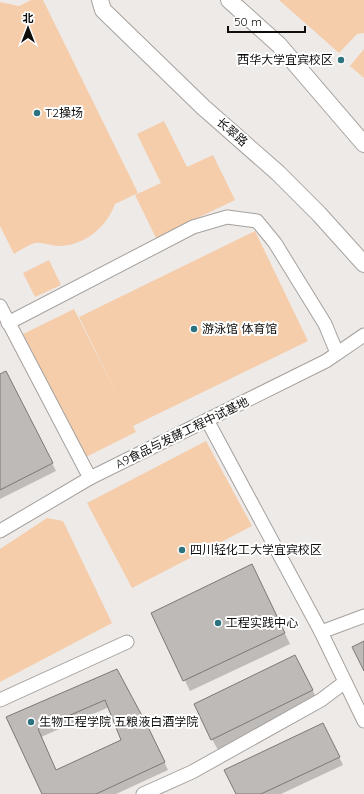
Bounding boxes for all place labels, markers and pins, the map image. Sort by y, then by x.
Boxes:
place label: 西华大学宜宾校区 [237,52,333,67]
marker: 西华大学宜宾校区 [336,55,346,65]
place label: T2操场 [45,105,83,120]
marker: T2操场 [32,108,42,118]
place label: 游泳馆 体育馆 [202,321,277,336]
marker: 游泳馆 体育馆 [189,324,199,334]
place label: 四川轻化工大学宜宾校区 [190,542,322,557]
marker: 四川轻化工大学宜宾校区 [177,545,187,555]
place label: 工程实践中心 [226,615,298,630]
marker: 工程实践中心 [213,618,223,628]
place label: 生物工程学院 五粮液白酒学院 [39,714,198,729]
marker: 生物工程学院 五粮液白酒学院 [26,717,36,727]

